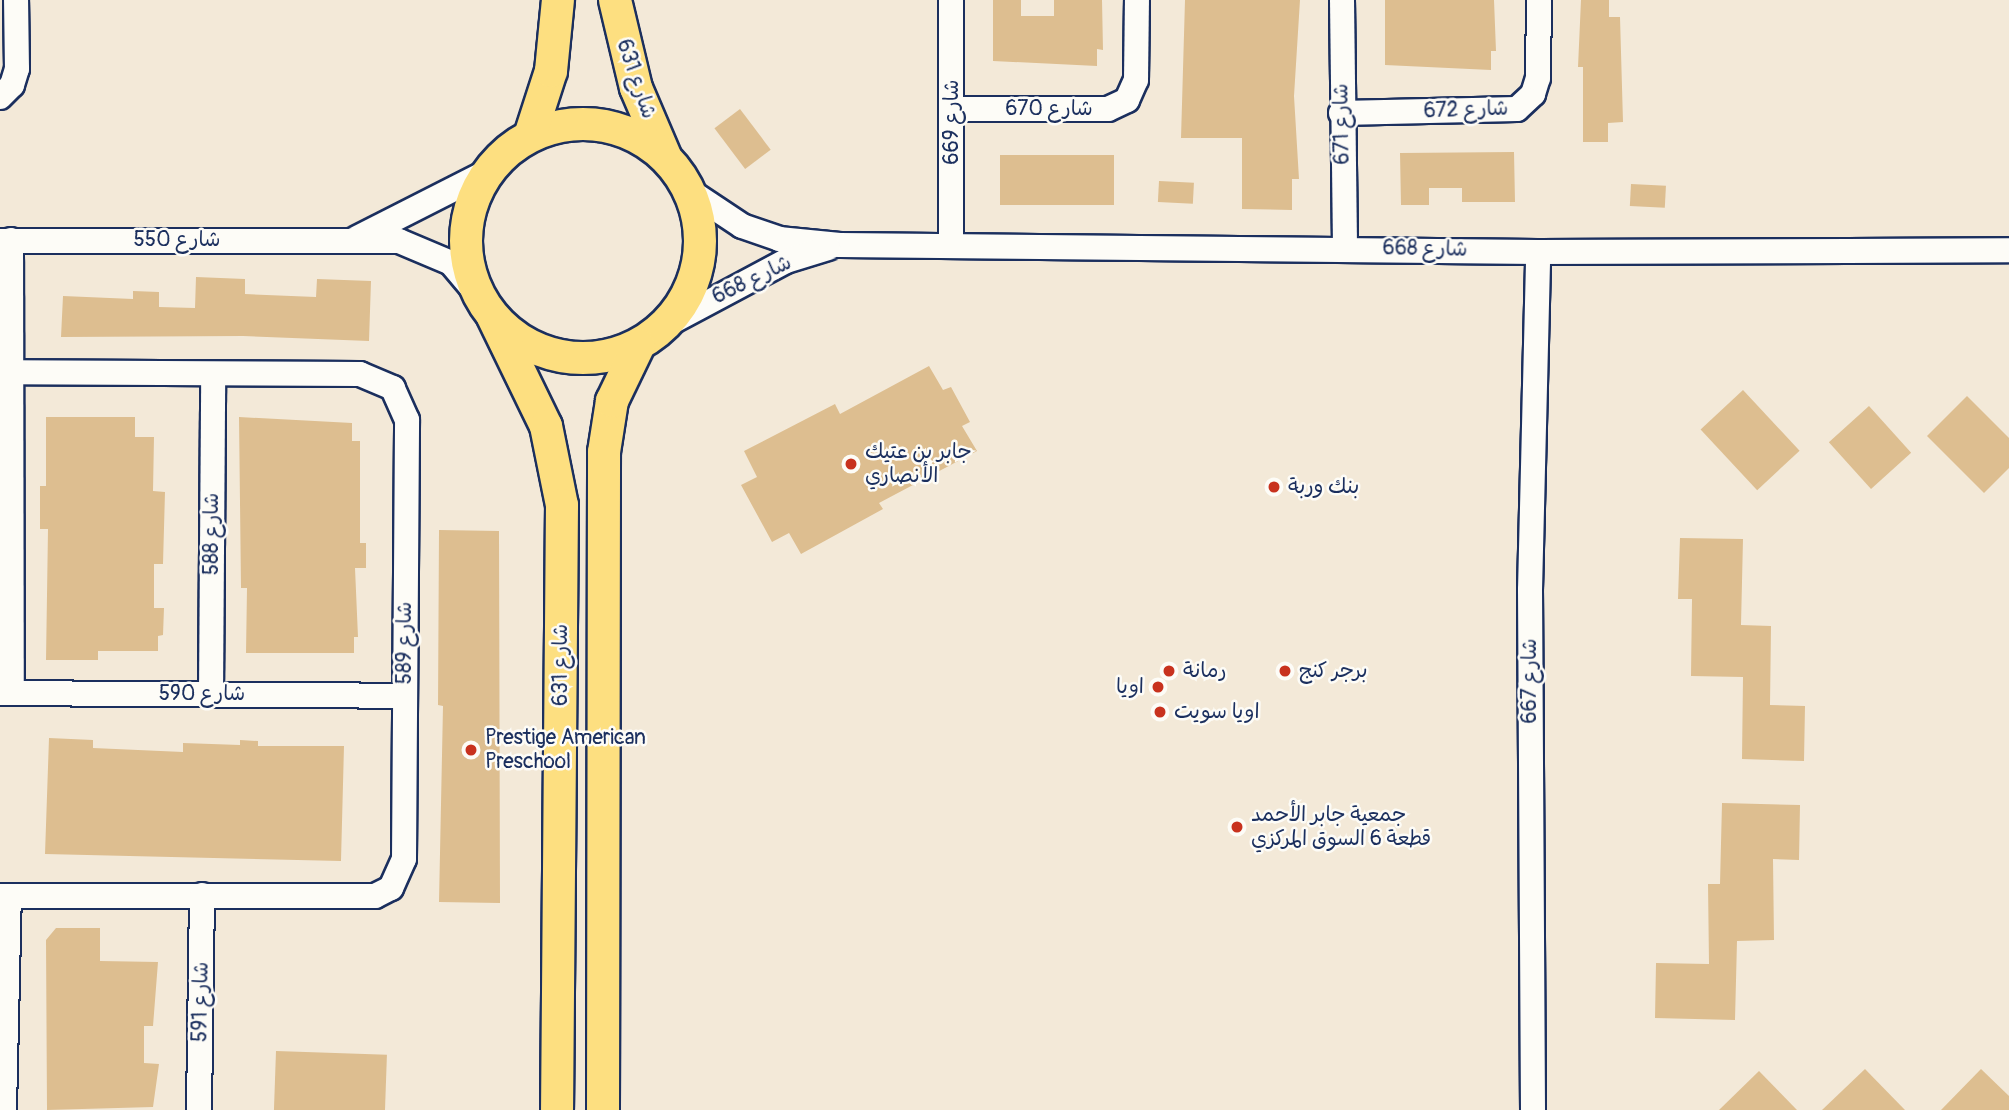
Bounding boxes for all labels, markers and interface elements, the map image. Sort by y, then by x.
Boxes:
street label: شارع 631 [611,36,661,122]
street label: شارع 669 [939,79,965,165]
street label: شارع 671 [1329,83,1355,165]
street label: شارع 670 [1005,96,1093,122]
street label: شارع 672 [1423,96,1509,124]
street label: شارع 550 [133,227,221,253]
street label: شارع 668 [1382,236,1468,262]
street label: شارع 668 [708,250,796,310]
place label: جابر بن عتيك الأنصاري [865,439,972,489]
marker: جابر بن عتيك الأنصاري [843,456,859,472]
place label: بنك وربة [1288,474,1359,500]
marker: بنك وربة [1266,479,1282,495]
street label: شارع 588 [199,493,225,575]
street label: شارع 589 [392,602,418,684]
street label: شارع 631 [548,624,574,706]
street label: شارع 667 [1517,638,1543,724]
place label: رمانة [1183,658,1226,684]
place label: برجر كنج [1299,658,1368,684]
marker: رمانة [1161,663,1177,679]
marker: برجر كنج [1277,663,1293,679]
place label: اويا [1116,674,1144,700]
marker: اويا [1150,679,1166,695]
street label: شارع 590 [159,681,245,707]
place label: اويا سويت [1174,699,1260,725]
marker: اويا سويت [1152,704,1168,720]
place label: Prestige American Preschool [485,725,646,775]
marker: Prestige American Preschool [463,742,479,758]
place label: جمعية جابر الأحمد قطعة 6 السوق المركزي [1251,802,1431,852]
marker: جمعية جابر الأحمد قطعة 6 السوق المركزي [1229,819,1245,835]
street label: شارع 591 [188,962,214,1042]

